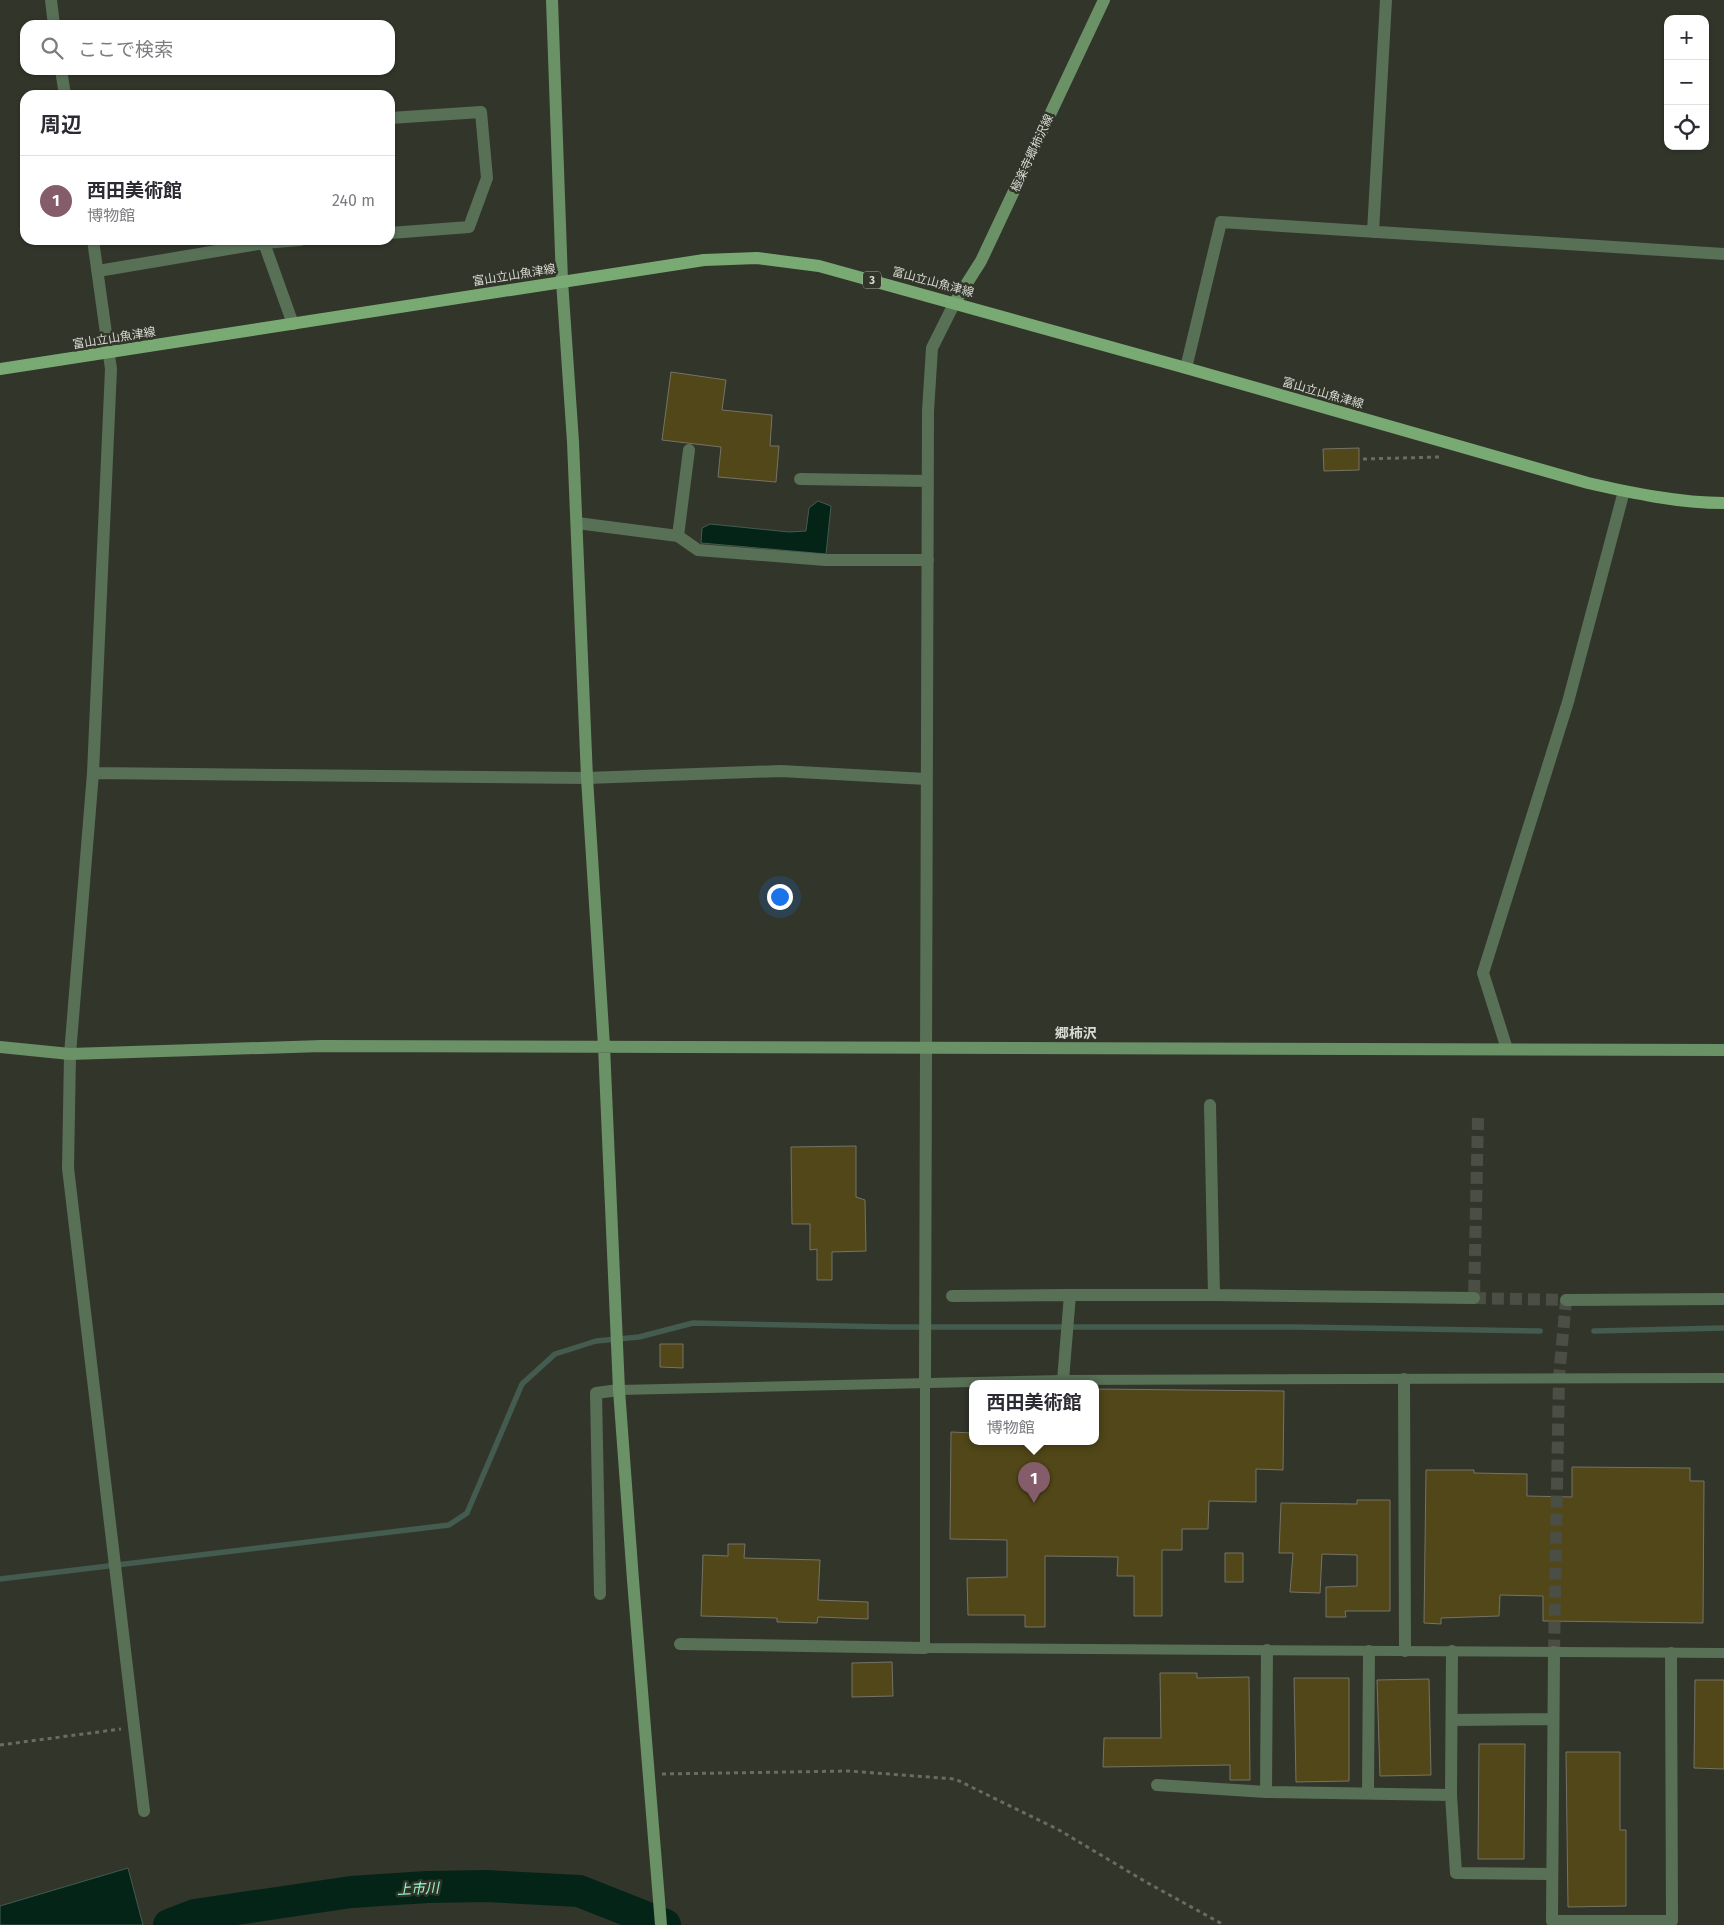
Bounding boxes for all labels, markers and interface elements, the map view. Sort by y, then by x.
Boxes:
map controls [1664,15,1709,150]
button: + [1664,15,1709,60]
search box [20,20,395,75]
icon: search [38,34,66,62]
text: ここで検索 [78,38,173,61]
button: − [1664,60,1709,105]
button: locate [1664,105,1709,150]
text: 周辺 [40,112,82,138]
street label: 極楽寺郷柿沢線 [1008,112,1056,194]
text: 西田美術館 [87,179,182,202]
text: 1 [52,191,60,210]
text: 240 m [332,191,375,210]
text: 博物館 [87,206,135,225]
street label: 富山立山魚津線 [471,262,557,288]
street label: 富山立山魚津線 [891,264,975,300]
road number: 3 [863,272,881,288]
street label: 富山立山魚津線 [71,325,157,351]
street label: 富山立山魚津線 [1281,375,1365,411]
your location [767,884,793,910]
district label: 郷柿沢 [1055,1025,1097,1042]
popup [969,1380,1099,1445]
text: 西田美術館 [986,1391,1082,1414]
text: 博物館 [986,1418,1035,1437]
pin: 1 [1018,1462,1050,1503]
water label: 上市川 [397,1879,441,1899]

